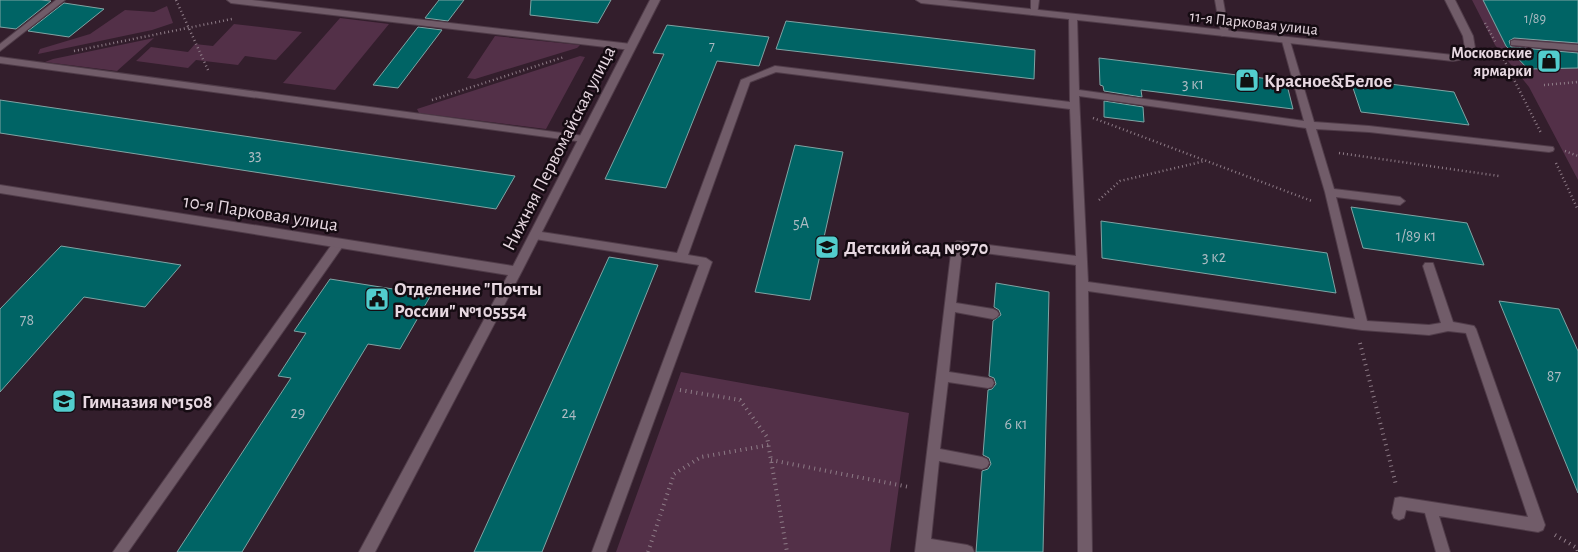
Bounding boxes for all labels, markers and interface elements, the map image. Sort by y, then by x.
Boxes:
street label: 11-я Парковая улица [1189,8,1319,39]
house number: 1/89 [1524,12,1546,26]
house number: 7 [709,39,715,53]
street label: Нижняя Первомайская улица [500,43,619,254]
place label: Московские ярмарки [1451,45,1532,79]
shop icon: Московские ярмарки [1536,48,1562,74]
shop icon: Красное&Белое [1234,67,1260,93]
place label: Красное&Белое [1264,72,1392,91]
house number: 3 к1 [1182,76,1204,92]
house number: 33 [248,147,262,163]
street label: 10-я Парковая улица [182,192,340,235]
house number: 5А [793,215,810,231]
house number: 1/89 к1 [1396,228,1436,244]
school or university icon: Детский сад №970 [814,234,840,260]
place label: Детский сад №970 [844,239,988,258]
house number: 3 к2 [1202,249,1226,265]
place label: Отделение "Почты России" №105554 [394,280,542,321]
public building icon: Отделение "Почты России" №105554 [364,286,390,312]
house number: 78 [20,312,34,328]
house number: 87 [1547,368,1561,384]
school or university icon: Гимназия №1508 [51,388,77,414]
place label: Гимназия №1508 [82,393,212,412]
house number: 29 [291,405,305,421]
house number: 24 [562,405,577,421]
house number: 6 к1 [1004,416,1028,432]

